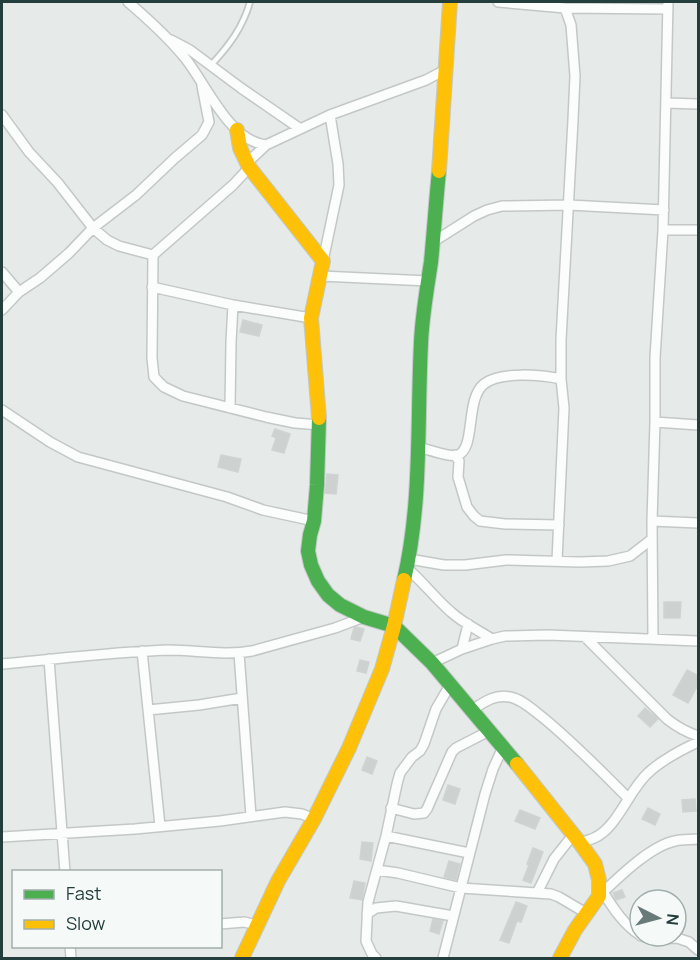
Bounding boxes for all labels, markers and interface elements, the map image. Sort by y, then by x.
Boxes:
legend [12,870,222,948]
text: Fast [66,881,101,905]
north arrow [628,888,688,948]
text: Slow [66,911,106,935]
text: N [661,913,684,926]

